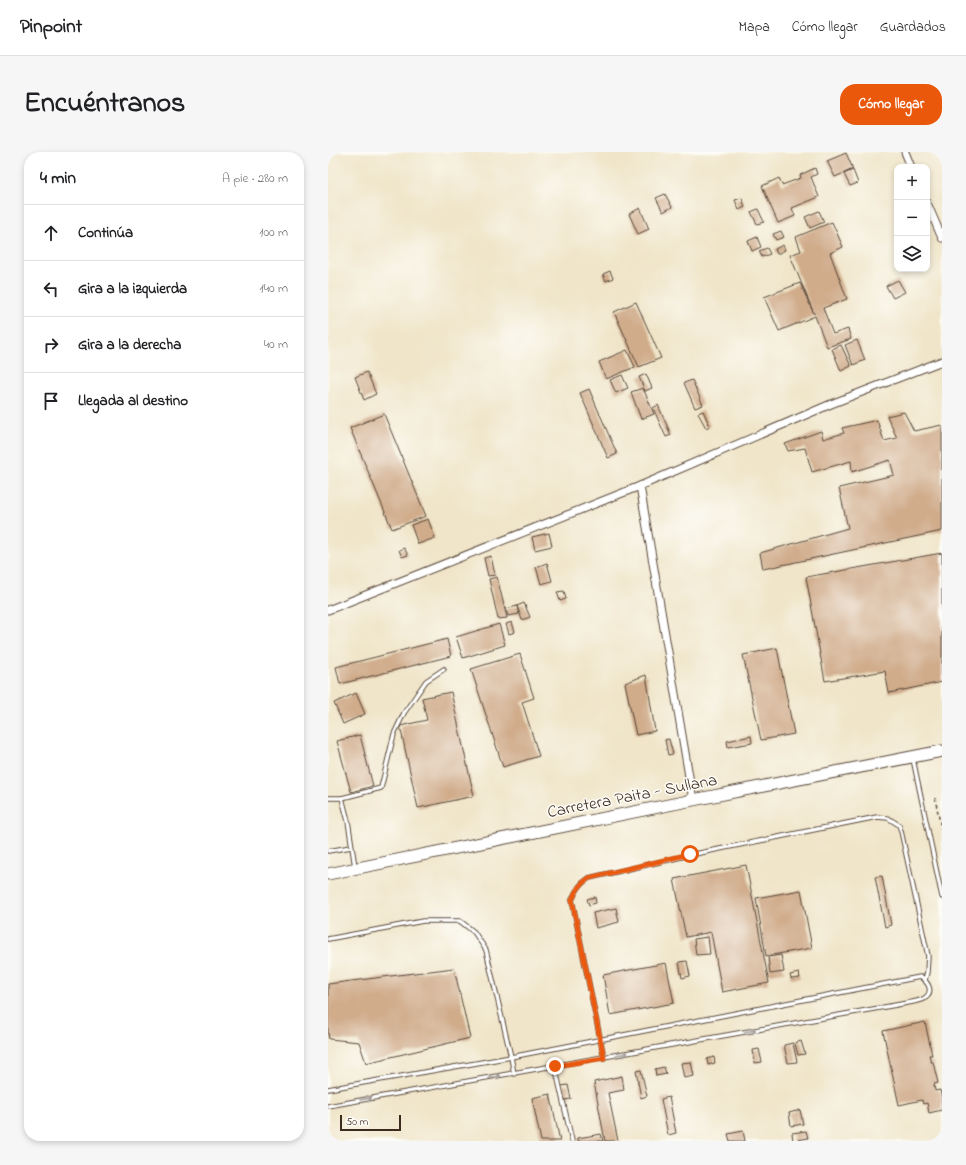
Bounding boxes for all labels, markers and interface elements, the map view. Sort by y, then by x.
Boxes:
text: Pinpoint [20,14,82,41]
text: Mapa [739,17,770,38]
text: Cómo llegar [792,17,858,38]
text: Guardados [880,17,946,38]
text: Encuéntranos [24,84,185,125]
button: Cómo llegar [840,84,942,125]
map controls [894,164,930,272]
button: + [894,164,930,200]
text: 4 min [40,166,76,191]
text: A pie · 280 m [222,169,288,188]
button: − [894,200,930,236]
icon: ahead [40,222,62,244]
text: Continúa [78,222,133,244]
text: 100 m [259,223,288,242]
button: layers [894,236,930,272]
icon: left [40,278,62,300]
text: Gira a la izquierda [78,278,187,300]
text: 140 m [260,279,288,298]
icon: right [40,334,62,356]
text: Gira a la derecha [78,334,181,356]
text: 40 m [264,335,288,354]
icon: arrive [40,390,62,412]
text: Llegada al destino [78,390,188,412]
street label: Carretera Paita - Sullana [545,768,719,825]
route start [681,845,699,863]
one-way arrow [744,1027,757,1035]
one-way arrow [616,1050,629,1058]
route end [546,1057,564,1075]
one-way arrow [488,1073,501,1081]
one-way arrow [360,1095,373,1103]
scale bar [340,1113,401,1132]
text: 50 m [346,1114,368,1130]

